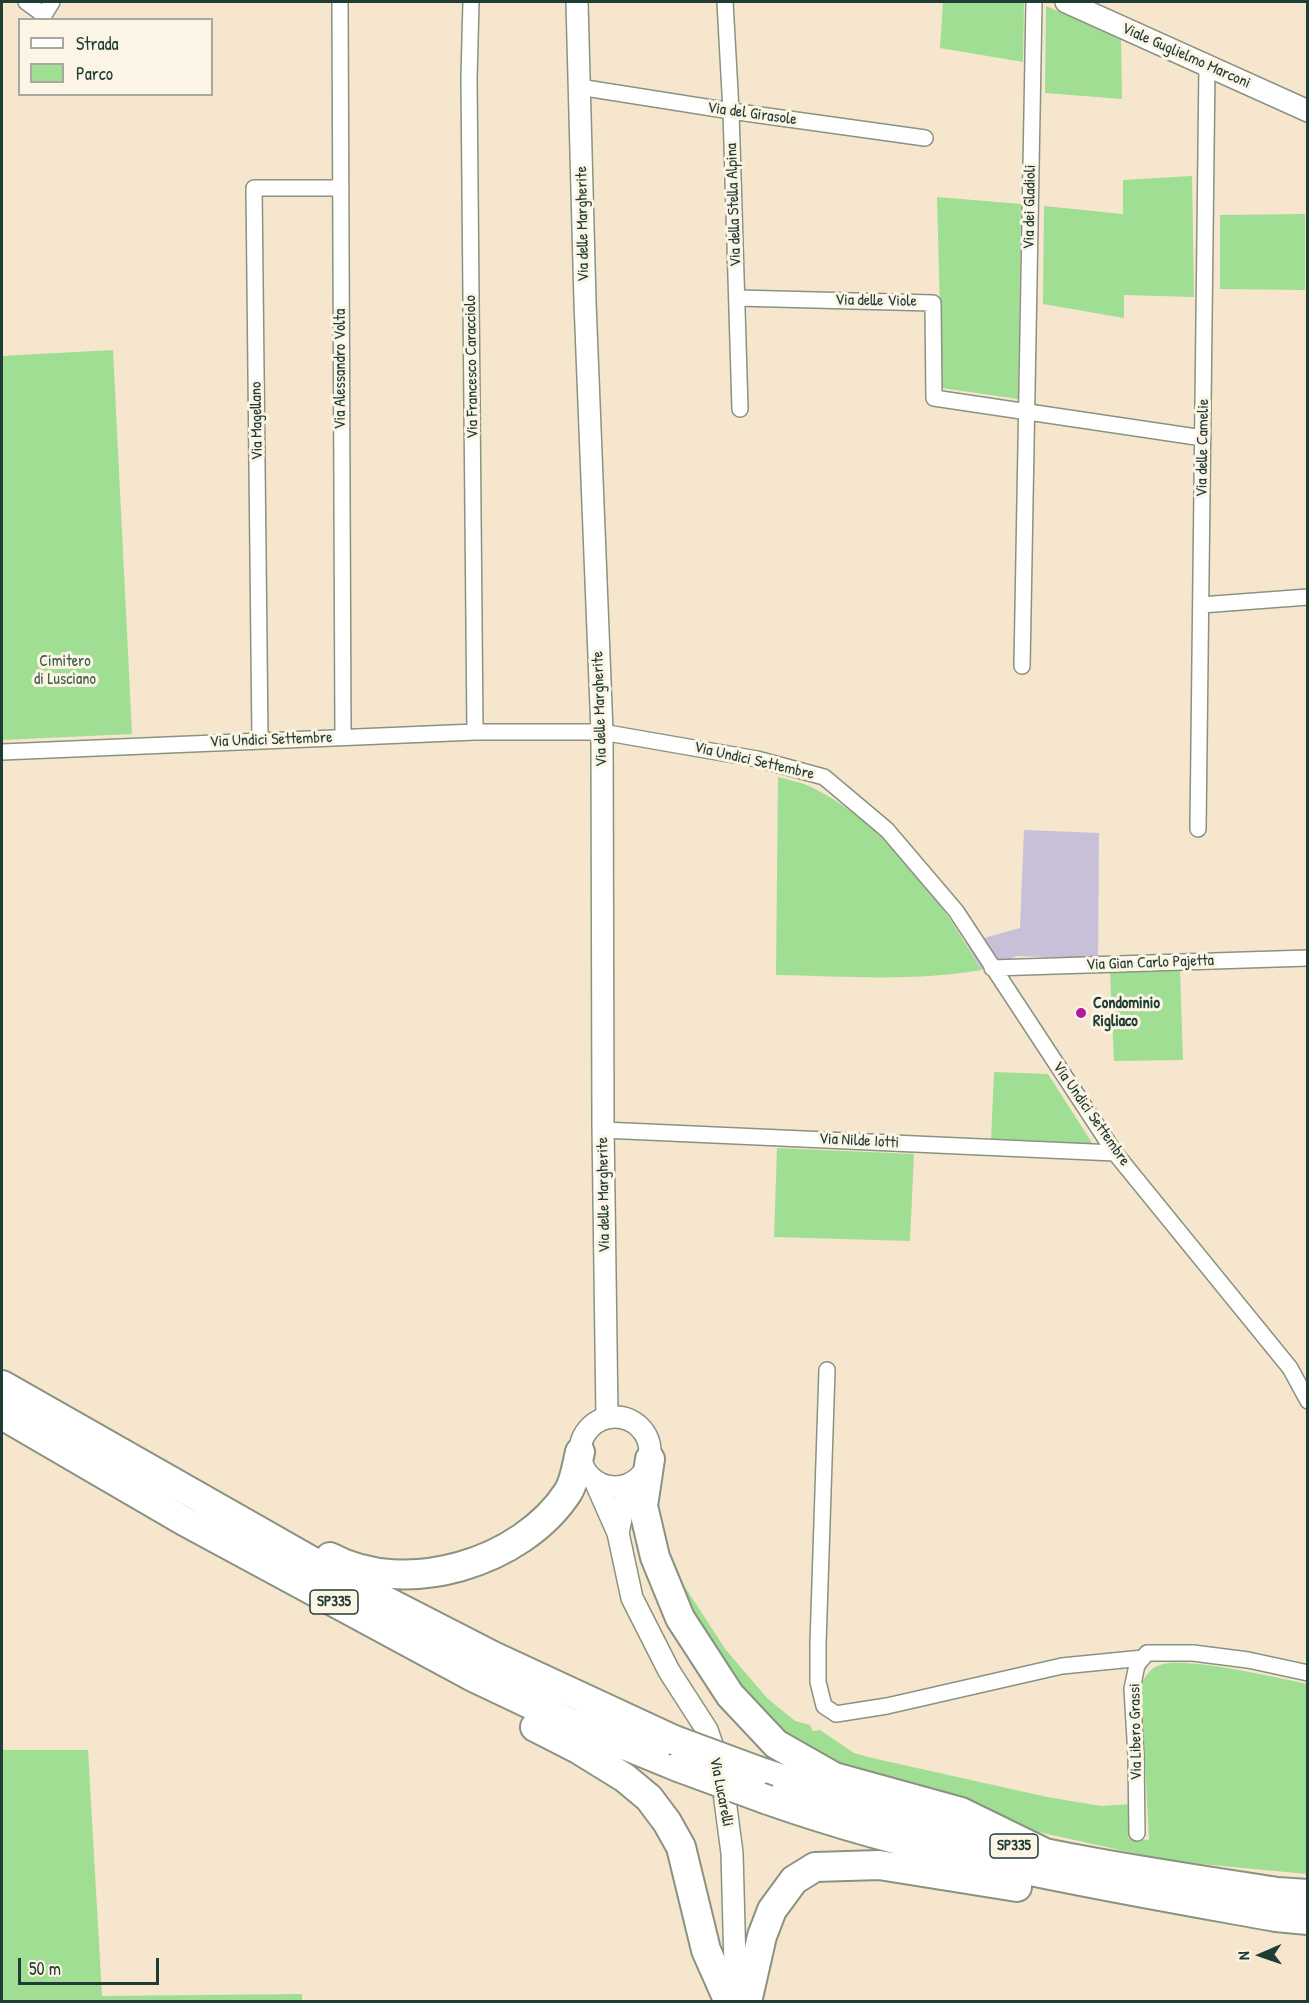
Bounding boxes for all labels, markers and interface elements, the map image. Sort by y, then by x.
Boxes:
legend [18,18,213,96]
street label: Viale Guglielmo Marconi [1118,19,1254,93]
text: Strada [76,31,119,56]
text: Parco [76,61,113,86]
street label: Via del Girasole [706,98,798,130]
street label: Via della Stella Alpina [722,143,746,267]
street label: Via dei Gladioli [1020,164,1040,250]
street label: Via delle Margherite [572,166,594,282]
street label: Via delle Viole [835,291,917,311]
street label: Via Francesco Caracciolo [461,295,483,439]
street label: Via Alessandro Volta [331,309,351,429]
street label: Via Magellano [247,382,267,460]
street label: Via delle Camelie [1193,399,1213,497]
street label: Via delle Margherite [588,651,612,767]
park label: Cimitero di Lusciano [34,652,96,690]
street label: Via Undici Settembre [209,728,333,752]
street label: Via Undici Settembre [692,738,816,784]
street label: Via Gian Carlo Pajetta [1086,951,1214,975]
place label: Condominio Rigliaco [1093,994,1160,1032]
marker: Condominio Rigliaco [1074,1006,1088,1020]
street label: Via Undici Settembre [1048,1058,1134,1170]
street label: Via Nilde Iotti [819,1129,899,1153]
street label: Via delle Margherite [593,1137,615,1253]
road number: SP335 [310,1590,358,1614]
street label: Via Libero Grassi [1126,1683,1146,1781]
street label: Via Lucarelli [705,1756,737,1828]
road number: SP335 [990,1834,1038,1858]
north arrow [1231,1925,1291,1985]
scale bar [21,1946,162,1984]
text: N [1232,1951,1254,1960]
text: 50 m [29,1956,61,1981]

